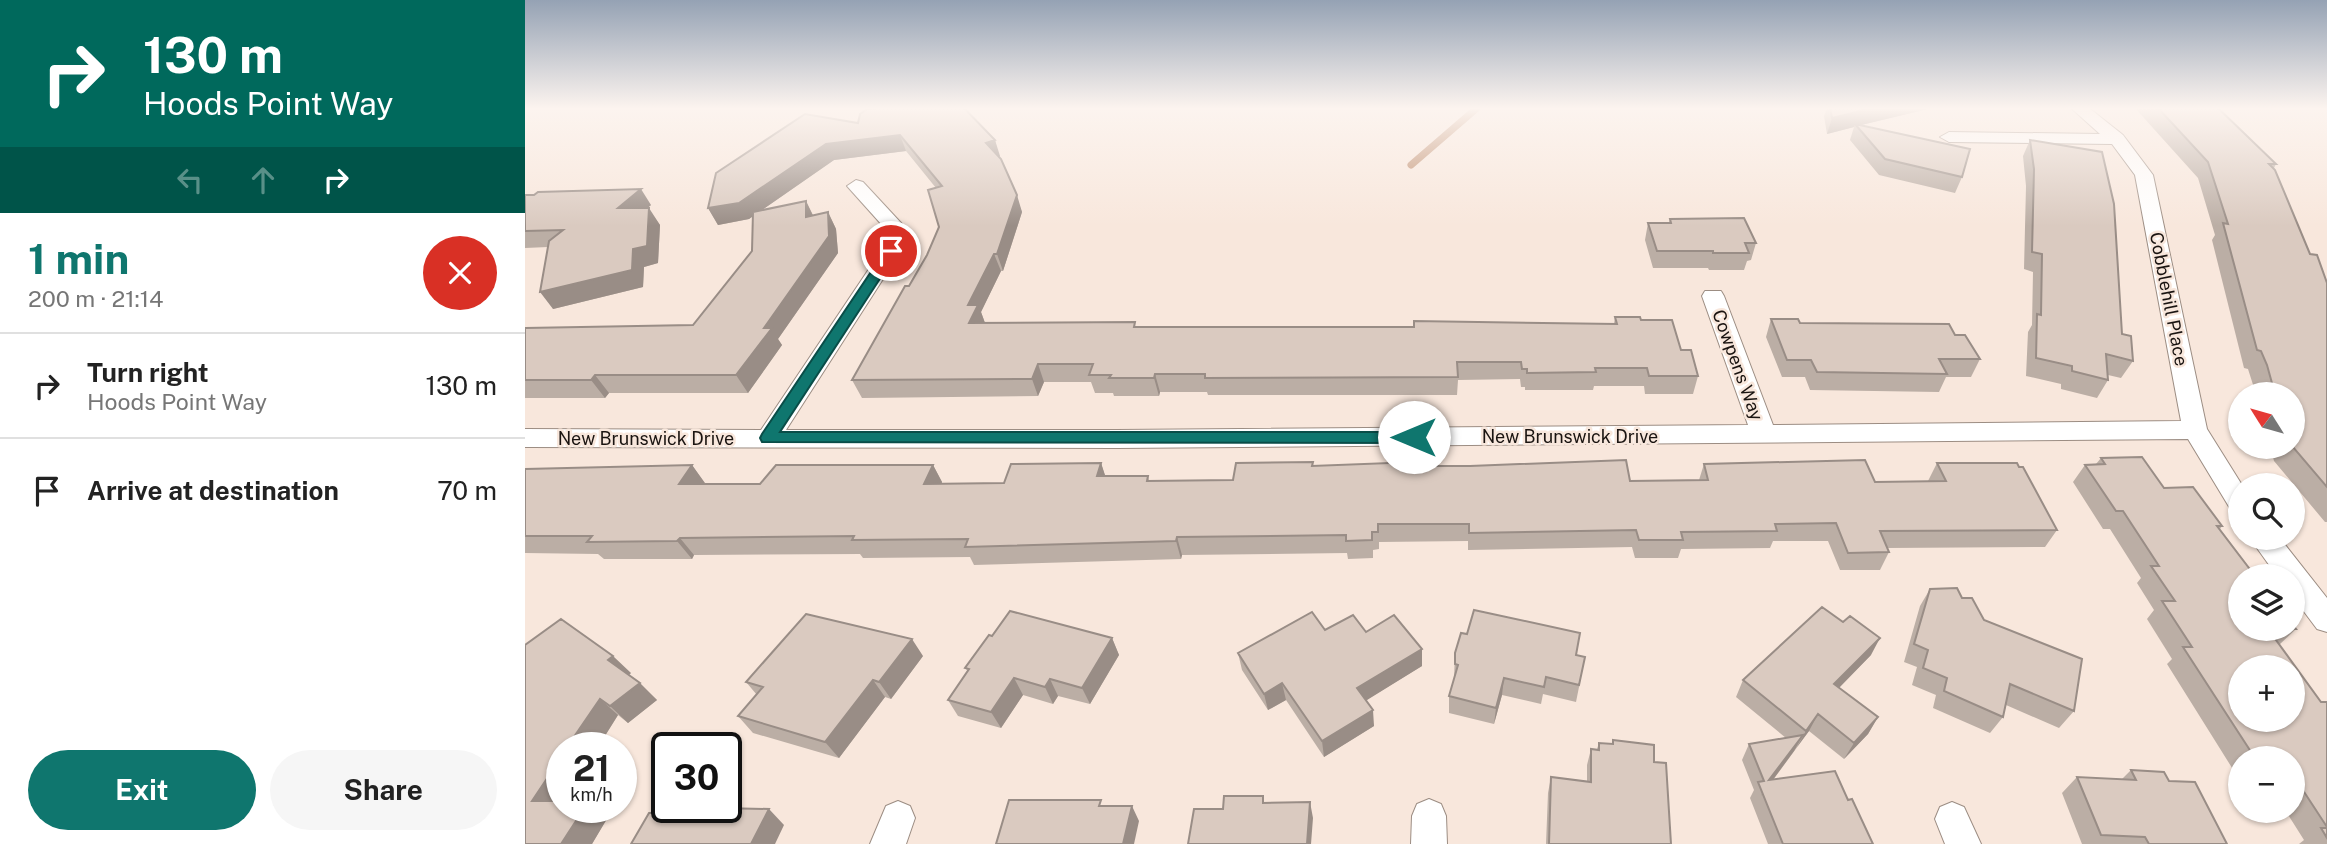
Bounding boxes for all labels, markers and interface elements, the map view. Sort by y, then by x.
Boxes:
text: 130 m [143,26,283,84]
icon: right [28,28,119,119]
text: Hoods Point Way [143,85,393,122]
icon: left [171,161,209,199]
icon: ahead [244,161,282,199]
icon: right [317,161,355,199]
pin [861,221,921,281]
street label: Cobblehill Place [2146,230,2192,368]
icon: arrive [872,232,910,270]
text: 1 min [28,234,129,283]
button: close [423,236,497,310]
text: 200 m · 21:14 [28,285,164,312]
street label: Cowpens Way [1708,307,1768,424]
text: Turn right [87,357,209,388]
icon: right [28,367,66,405]
text: 130 m [425,370,497,401]
north arrow [2228,382,2305,458]
map controls [2228,382,2305,823]
text: Hoods Point Way [87,388,267,415]
position arrow [1377,400,1451,474]
street label: New Brunswick Drive [1482,426,1658,447]
street label: New Brunswick Drive [558,428,734,449]
icon: arrive [28,472,66,510]
button: search [2228,473,2305,550]
text: Arrive at destination [87,475,339,506]
text: 70 m [437,475,497,506]
button: layers [2228,564,2305,641]
button: + [2228,655,2305,732]
speed limit sign: 30 [651,732,742,823]
button: − [2228,746,2305,823]
text: 21 [573,748,610,789]
button: Exit [28,750,256,830]
button: Share [270,750,497,830]
text: km/h [570,784,613,805]

